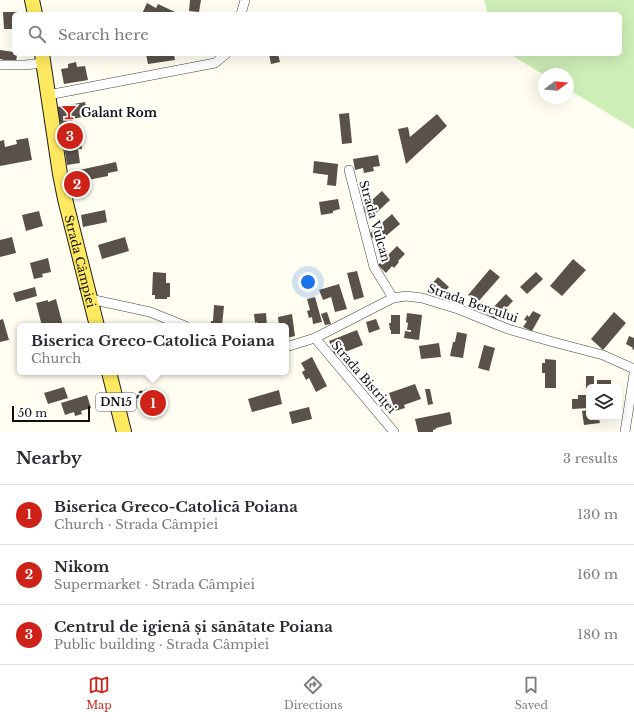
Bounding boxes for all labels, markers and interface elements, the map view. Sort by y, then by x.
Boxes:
search box [12,12,622,56]
icon: search [26,23,48,45]
text: Search here [58,25,149,44]
north arrow [538,68,574,104]
bar icon: Galant Rom [60,103,78,121]
place label: Galant Rom [81,105,158,120]
pin: 3 [57,121,83,151]
pin: 2 [64,169,90,199]
street label: Strada Vulcan [356,178,394,264]
street label: Strada Câmpiei [62,213,100,309]
your location [298,272,318,292]
street label: Strada Bercului [426,280,520,326]
popup [17,323,289,375]
text: Biserica Greco-Catolică Poiana [31,331,275,350]
street label: Strada Bistriței [328,338,400,417]
text: Church [31,350,81,367]
map controls [586,384,622,420]
button: layers [586,384,622,420]
pin: 1 [140,388,166,418]
road number: DN15 [96,393,136,411]
scale bar [12,404,90,423]
text: 50 m [18,406,47,420]
text: Nearby [16,448,82,469]
text: 3 results [563,450,618,467]
text: Biserica Greco-Catolică Poiana [54,497,298,516]
text: 1 [26,506,32,523]
text: 130 m [577,506,618,523]
text: Church · Strada Câmpiei [54,516,218,533]
text: Nikom [54,557,109,576]
text: 2 [25,566,33,583]
text: 160 m [577,566,618,583]
text: Supermarket · Strada Câmpiei [54,576,255,593]
text: Centrul de igienă și sănătate Poiana [54,617,333,636]
text: 3 [25,626,33,643]
text: 180 m [577,626,618,643]
text: Public building · Strada Câmpiei [54,636,269,653]
tab: Map [86,674,112,712]
tab: Directions [284,674,342,712]
tab: Saved [515,674,548,712]

